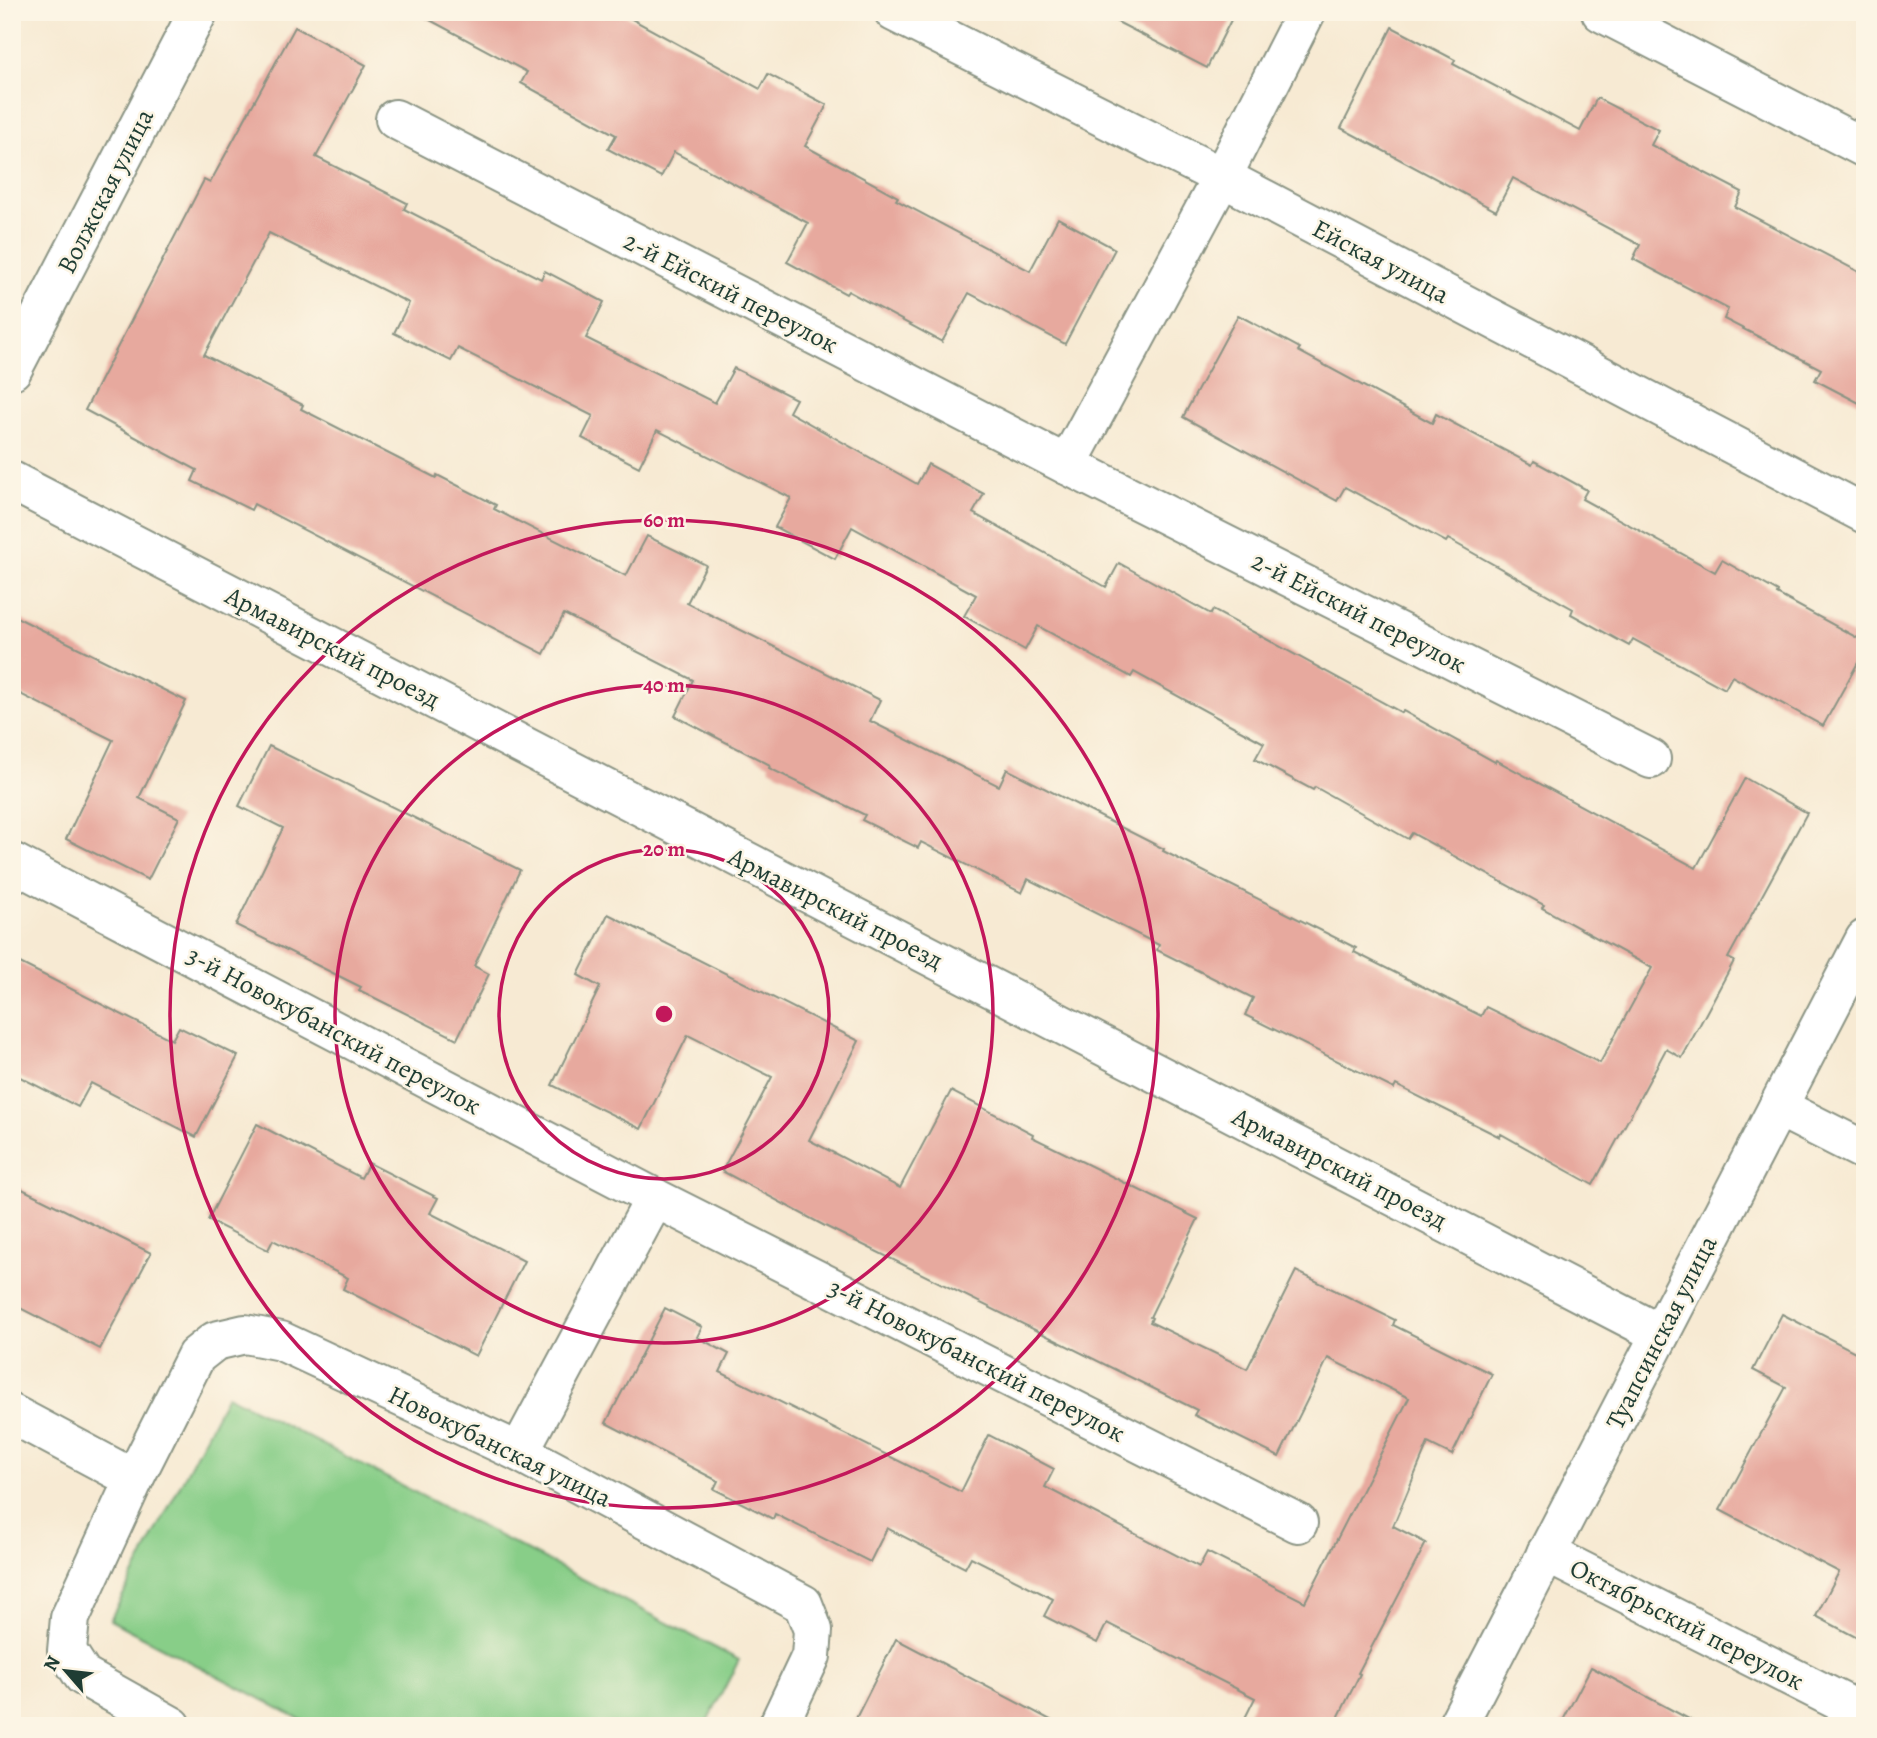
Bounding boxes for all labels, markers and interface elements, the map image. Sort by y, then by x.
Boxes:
street label: Волжская улица [49,103,162,280]
street label: Ейская улица [1306,211,1455,312]
street label: 2-й Ейский переулок [618,223,844,362]
text: 60 m [643,506,685,534]
street label: 2-й Ейский переулок [1246,543,1472,682]
street label: Армавирский проезд [218,578,446,717]
text: 40 m [643,671,685,699]
text: 20 m [643,835,685,863]
street label: Армавирский проезд [721,839,949,978]
street label: 3-й Новокубанский переулок [180,938,487,1123]
centre of rings [652,1002,676,1026]
street label: Армавирский проезд [1225,1099,1453,1238]
street label: Туапсинская улица [1598,1229,1725,1435]
street label: 3-й Новокубанский переулок [822,1270,1131,1451]
street label: Новокубанская улица [382,1377,617,1516]
street label: Октябрьский переулок [1564,1550,1810,1699]
north arrow [32,1636,102,1706]
text: N [37,1651,67,1676]

